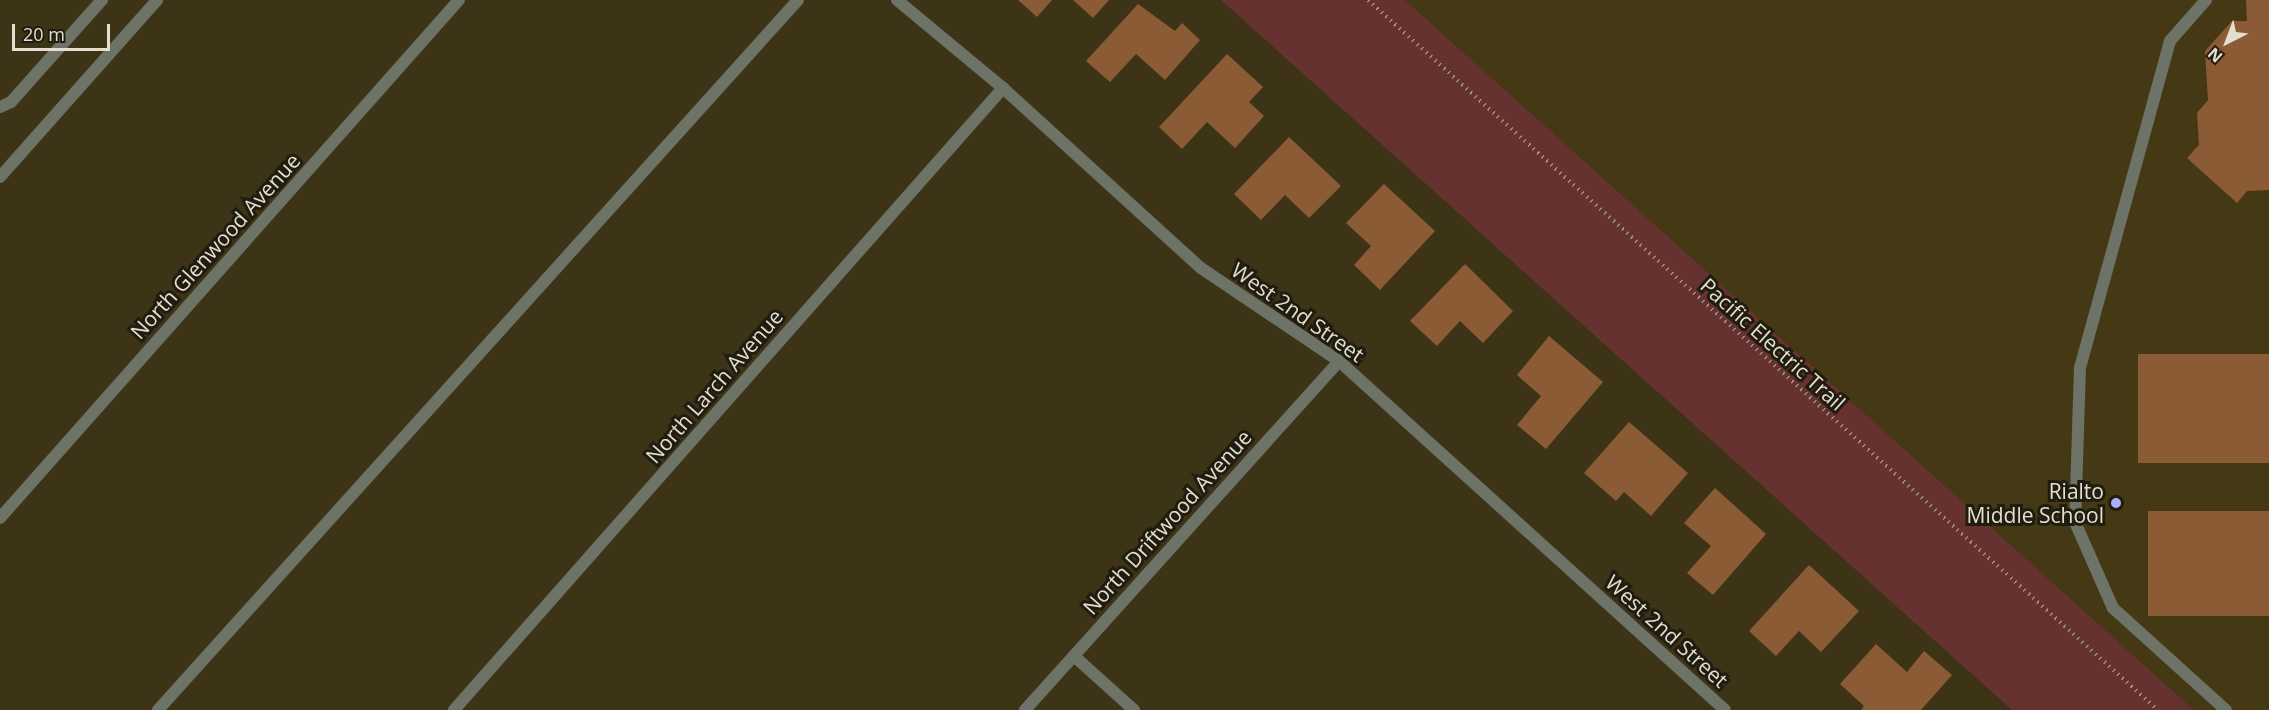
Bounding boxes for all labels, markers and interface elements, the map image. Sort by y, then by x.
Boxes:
scale bar [15,12,112,50]
north arrow [2197,12,2257,72]
text: 20 m [23,22,65,46]
text: N [2203,43,2227,68]
street label: North Glenwood Avenue [125,148,305,344]
street label: West 2nd Street [1227,257,1369,367]
street label: Pacific Electric Trail [1696,273,1850,415]
street label: North Larch Avenue [640,304,788,468]
street label: North Driftwood Avenue [1078,425,1256,619]
place label: Rialto Middle School [1967,478,2104,528]
marker: Rialto Middle School [2109,496,2123,510]
street label: West 2nd Street [1601,569,1733,693]

